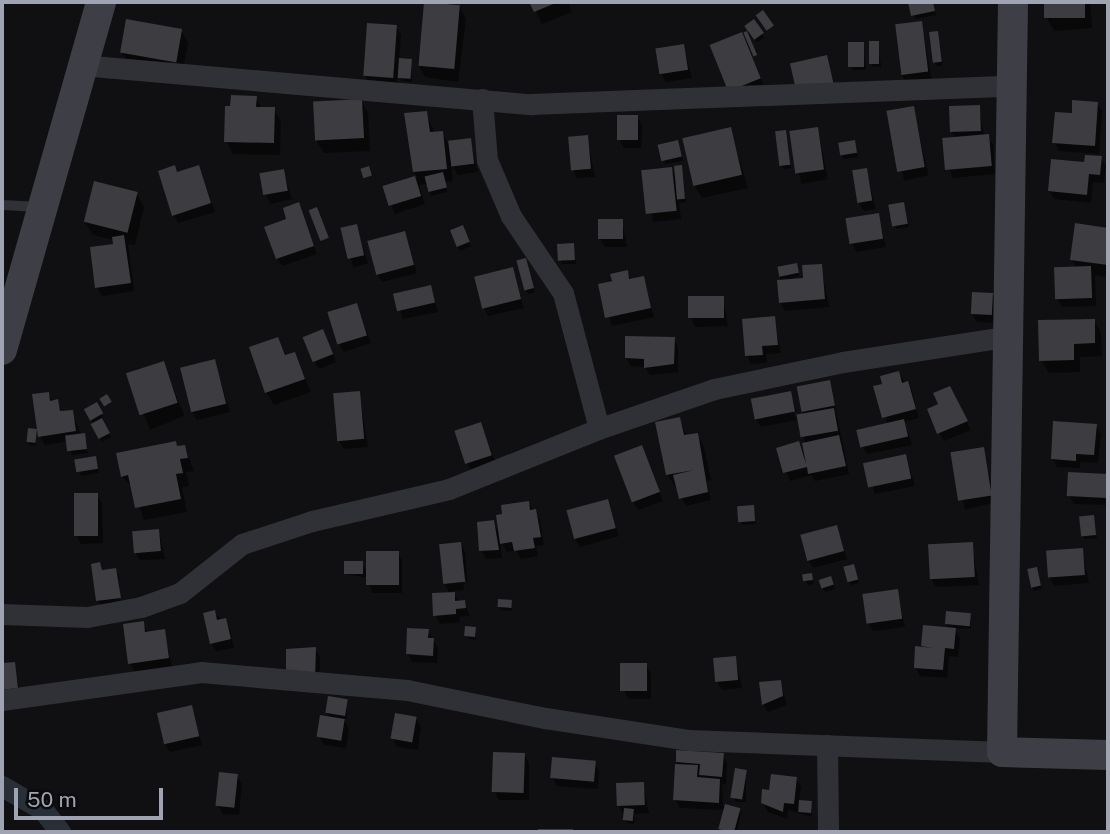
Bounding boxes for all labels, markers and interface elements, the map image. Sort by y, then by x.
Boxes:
scale bar [18,774,166,818]
text: 50 m [27,787,77,812]

